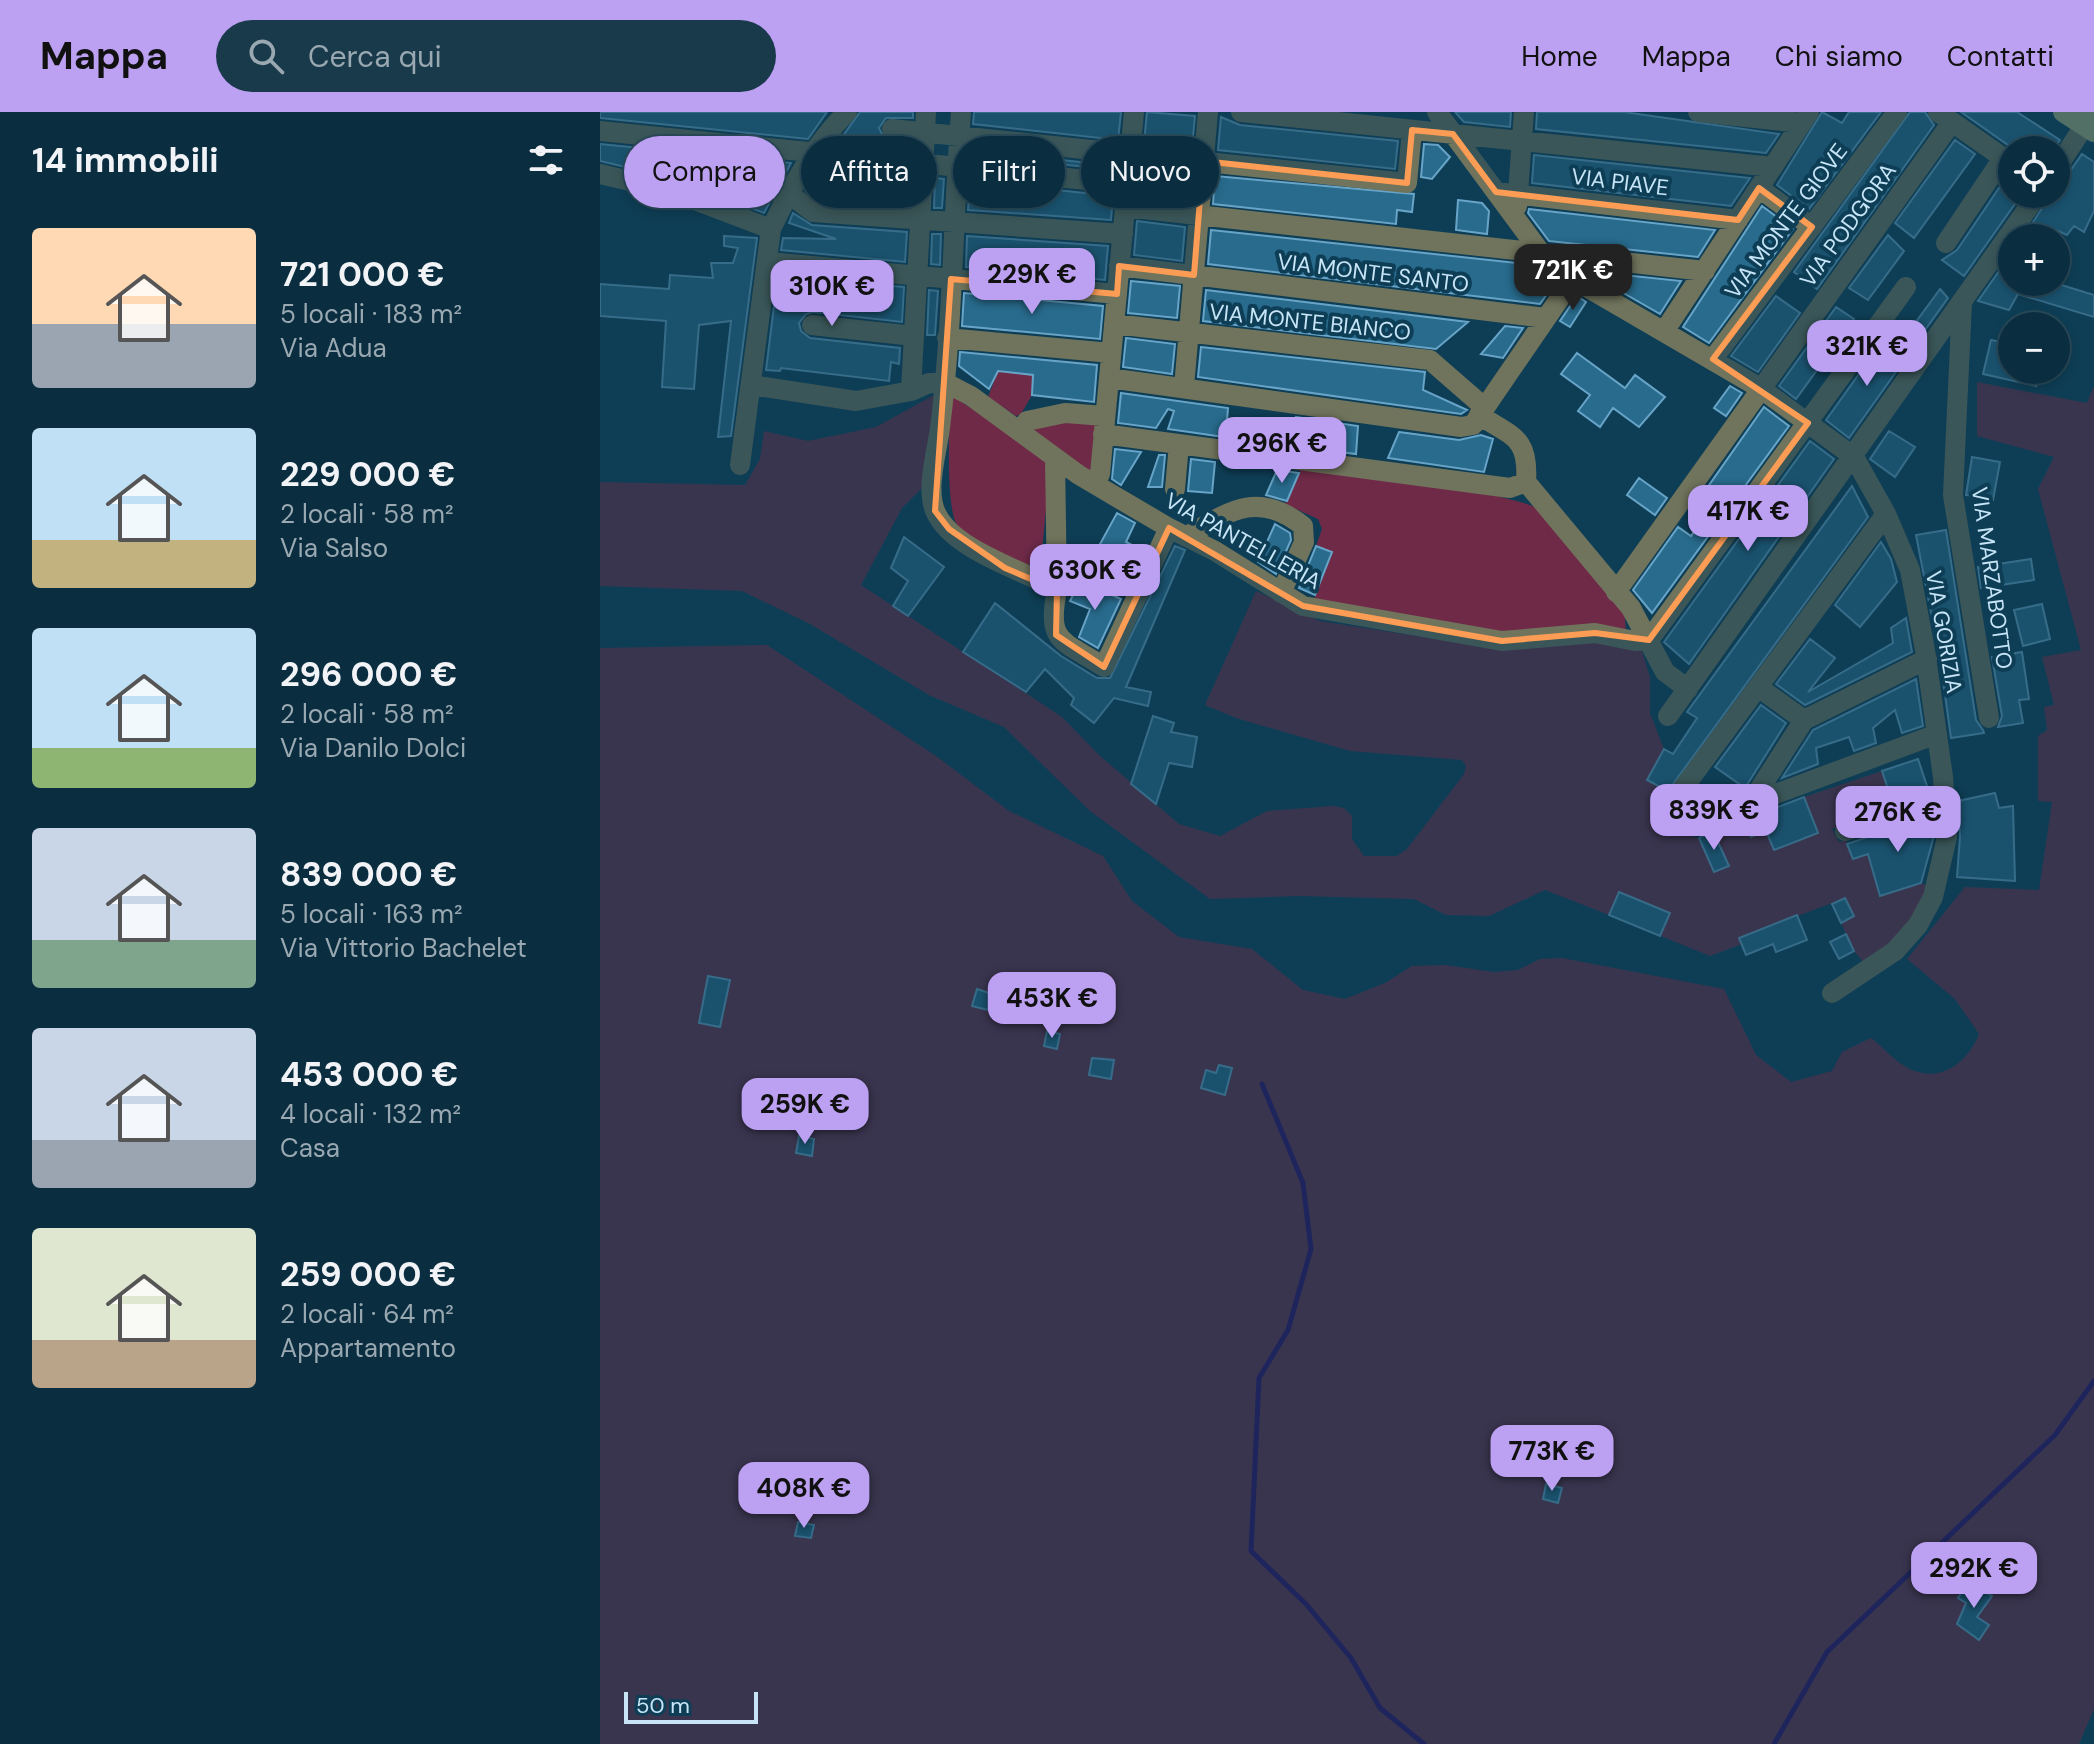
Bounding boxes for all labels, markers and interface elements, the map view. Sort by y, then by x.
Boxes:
search box [216,20,776,92]
text: Mappa [40,31,168,81]
icon: search [244,34,288,78]
text: Cerca qui [308,37,442,76]
text: Home [1521,38,1598,75]
text: Mappa [1642,38,1731,75]
text: Chi siamo [1775,38,1903,75]
text: Contatti [1947,38,2054,75]
chip: Compra [624,136,785,208]
chip: Affitta [801,136,937,208]
chip: Filtri [953,136,1065,208]
chip: Nuovo [1081,136,1219,208]
map controls [1998,136,2070,384]
button: locate [1998,136,2070,208]
text: 14 immobili [32,138,219,183]
icon: filters [524,138,568,182]
street label: VIA MONTE GIOVE [1718,138,1854,304]
street label: VIA PODGORA [1793,157,1903,293]
street label: VIA PIAVE [1570,162,1670,202]
button: + [1998,224,2070,296]
pin: 721K € [1508,244,1638,312]
street label: VIA MONTE SANTO [1276,247,1470,299]
pin: 229K € [967,248,1097,316]
text: 721 000 € [280,252,445,297]
text: 721K € [1532,253,1614,287]
text: 229K € [987,257,1077,291]
icon: home [96,260,192,356]
pin: 310K € [767,260,897,328]
text: 310K € [789,269,875,303]
text: 5 locali · 183 m² [280,297,462,331]
street label: VIA MONTE BIANCO [1208,297,1412,347]
button: − [1998,312,2070,384]
pin: 321K € [1802,320,1932,388]
text: 321K € [1825,329,1909,363]
text: Via Adua [280,331,387,365]
pin: 296K € [1217,417,1347,485]
text: 296K € [1236,426,1328,460]
text: 229 000 € [280,452,455,497]
icon: home [96,460,192,556]
pin: 417K € [1683,485,1813,553]
street label: VIA MARZABOTTO [1965,485,2019,671]
street label: VIA PANTELLERIA [1160,486,1326,596]
text: 417K € [1706,494,1790,528]
text: 2 locali · 58 m² [280,497,453,531]
text: Via Salso [280,531,388,565]
pin: 630K € [1030,544,1160,612]
text: 630K € [1048,553,1142,587]
street label: VIA GORIZIA [1919,568,1969,696]
text: 296 000 € [280,652,457,697]
icon: home [96,660,192,756]
text: 2 locali · 58 m² [280,697,453,731]
text: Via Danilo Dolci [280,731,466,765]
pin: 839K € [1649,784,1779,852]
pin: 276K € [1833,786,1963,854]
text: 839K € [1668,793,1760,827]
text: 276K € [1854,795,1942,829]
text: 839 000 € [280,852,457,897]
icon: home [96,860,192,956]
text: 5 locali · 163 m² [280,897,463,931]
text: Via Vittorio Bachelet [280,931,527,965]
pin: 453K € [987,972,1117,1040]
text: 453K € [1006,981,1098,1015]
text: 453 000 € [280,1052,458,1097]
icon: home [96,1060,192,1156]
pin: 259K € [740,1078,870,1146]
text: 259K € [760,1087,850,1121]
text: 4 locali · 132 m² [280,1097,461,1131]
text: Casa [280,1131,340,1165]
text: 259 000 € [280,1252,456,1297]
icon: home [96,1260,192,1356]
text: 2 locali · 64 m² [280,1297,454,1331]
text: Appartamento [280,1331,456,1365]
pin: 773K € [1487,1425,1617,1493]
text: 773K € [1509,1434,1595,1468]
pin: 408K € [739,1462,869,1530]
text: 408K € [756,1471,852,1505]
pin: 292K € [1909,1542,2039,1610]
text: 292K € [1929,1551,2019,1585]
scale bar [624,1688,758,1724]
text: 50 m [636,1691,690,1720]

